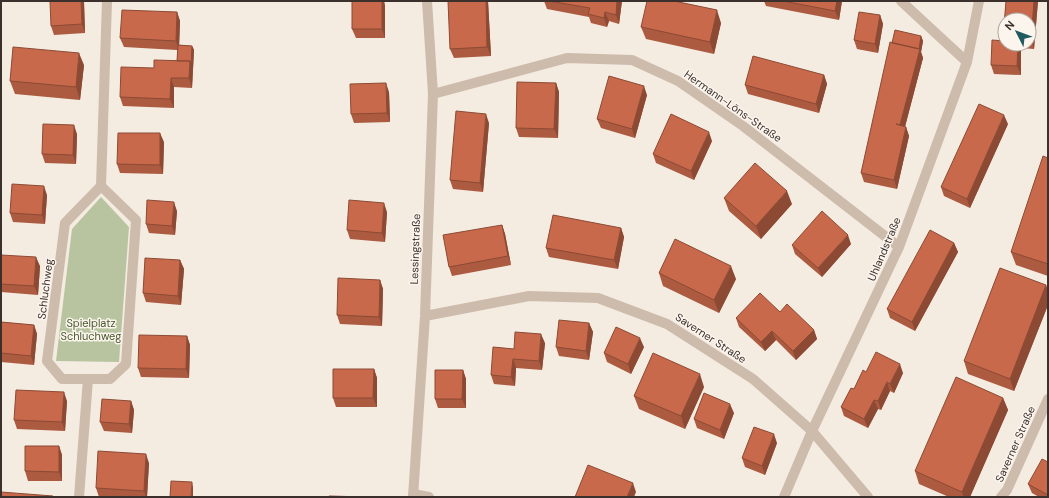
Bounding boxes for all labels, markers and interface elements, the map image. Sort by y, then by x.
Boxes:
north arrow [997,12,1037,52]
text: N [1002,18,1017,33]
street label: Hermann-Löns-Straße [681,67,785,145]
street label: Lessingstraße [407,213,423,285]
street label: Uhlandstraße [864,215,904,283]
street label: Schluchweg [34,258,56,320]
street label: Saverner Straße [673,310,749,366]
park label: Spielplatz Schluchweg [61,316,121,343]
street label: Saverner Straße [992,404,1038,484]

